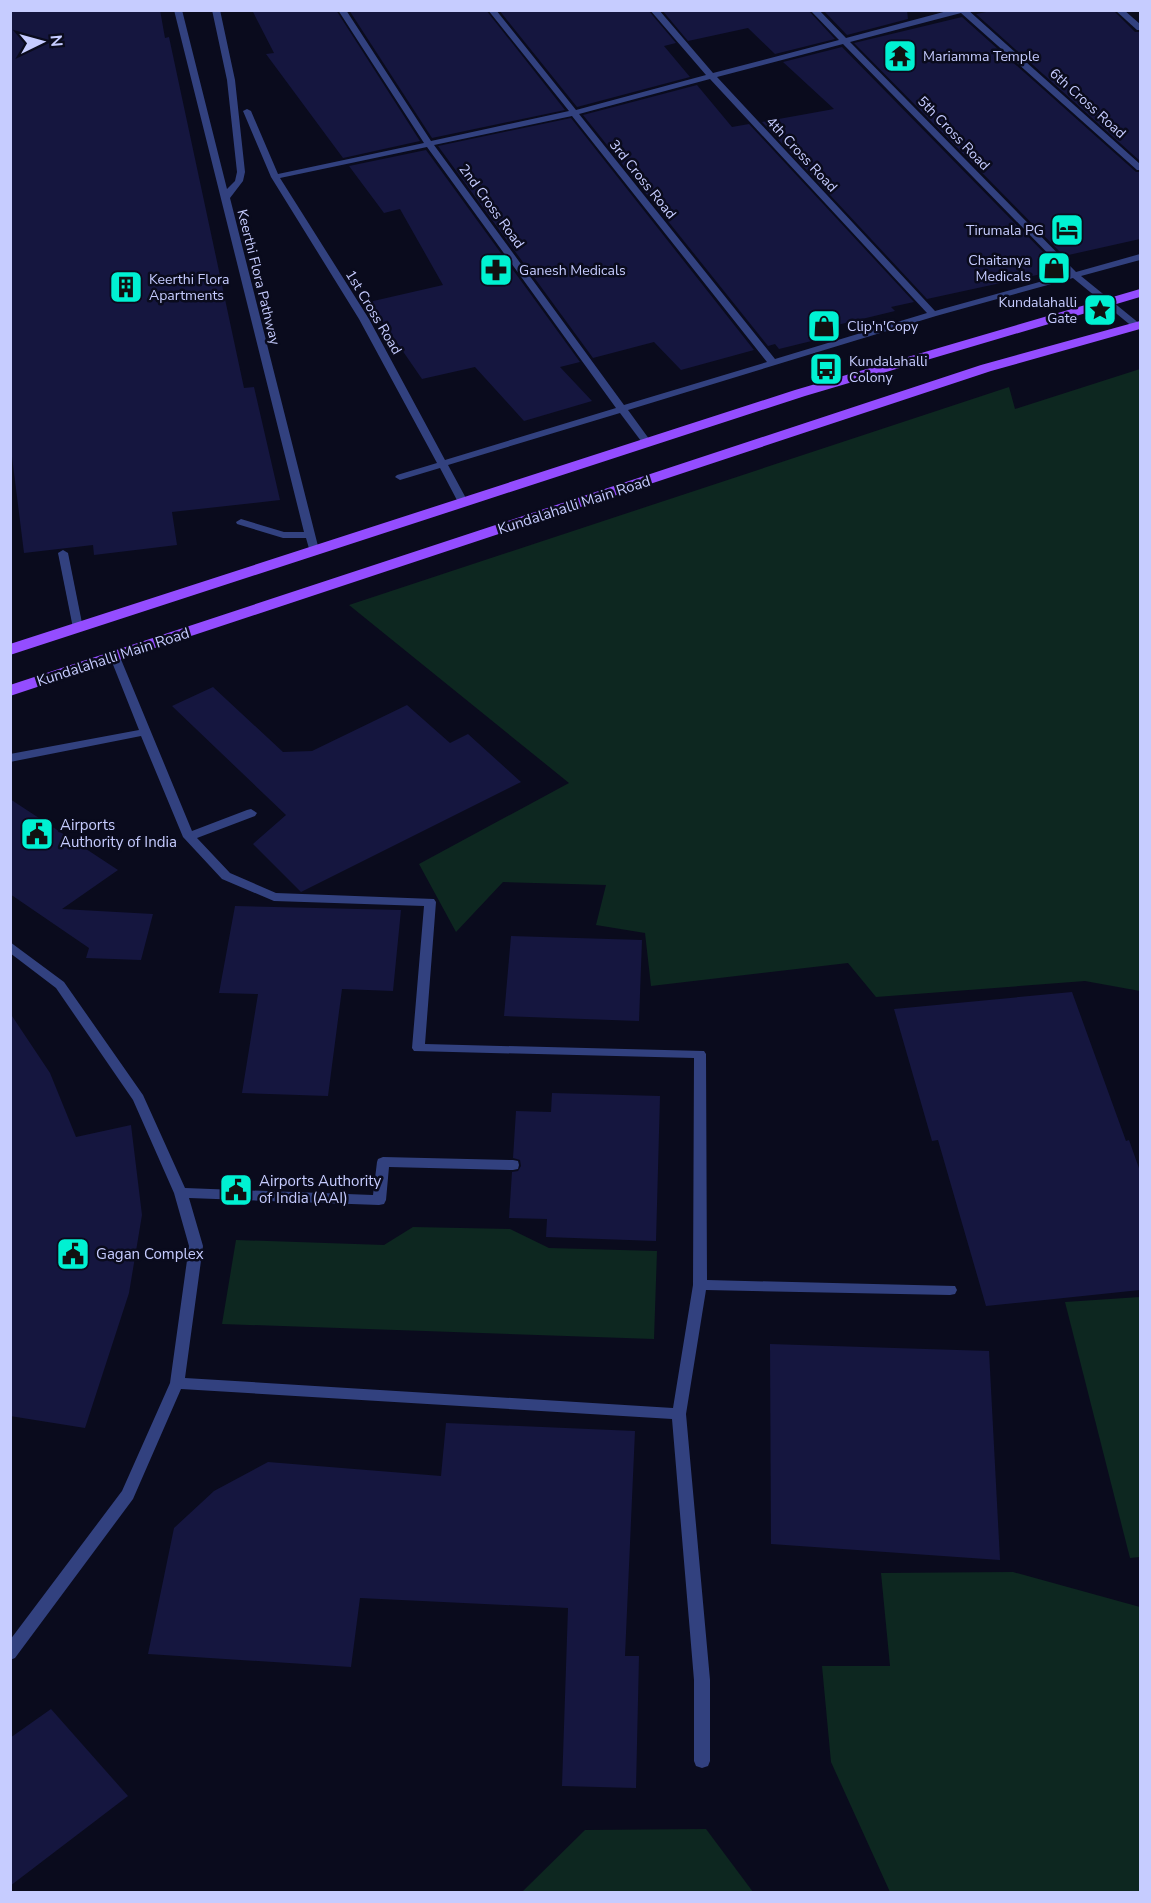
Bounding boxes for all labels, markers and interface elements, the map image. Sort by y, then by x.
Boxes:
north arrow [12,12,72,72]
text: N [44,34,67,48]
temple icon: Mariamma Temple [882,38,918,74]
place label: Mariamma Temple [923,47,1040,66]
street label: 6th Cross Road [1045,64,1130,143]
street label: 5th Cross Road [913,92,994,175]
street label: 4th Cross Road [762,113,842,196]
street label: 3rd Cross Road [605,136,680,223]
street label: 2nd Cross Road [455,160,529,252]
street label: Keerthi Flora Pathway [232,207,285,348]
hotel icon: Tirumala PG [1049,212,1085,248]
place label: Tirumala PG [966,221,1044,240]
shop icon: Chaitanya Medicals [1036,250,1072,286]
place label: Chaitanya Medicals [968,251,1031,286]
pharmacy icon: Ganesh Medicals [478,252,514,288]
place label: Ganesh Medicals [519,261,626,280]
street label: 1st Cross Road [341,267,406,358]
building icon: Keerthi Flora Apartments [108,269,144,305]
place label: Keerthi Flora Apartments [149,270,229,305]
place icon: Kundalahalli Gate [1082,292,1118,328]
place label: Kundalahalli Gate [999,293,1077,328]
shop icon: Clip'n'Copy [806,308,842,344]
place label: Clip'n'Copy [847,317,919,336]
bus stop icon: Kundalahalli Colony [808,351,844,387]
place label: Kundalahalli Colony [849,352,927,387]
street label: Kundalahalli Main Road [495,471,653,539]
street label: Kundalahalli Main Road [34,623,192,691]
place label: Airports Authority of India [60,815,177,852]
public building icon: Airports Authority of India [19,816,55,852]
place label: Airports Authority of India (AAI) [259,1171,382,1208]
public building icon: Airports Authority of India (AAI) [218,1172,254,1208]
public building icon: Gagan Complex [55,1236,91,1272]
place label: Gagan Complex [96,1244,204,1264]

